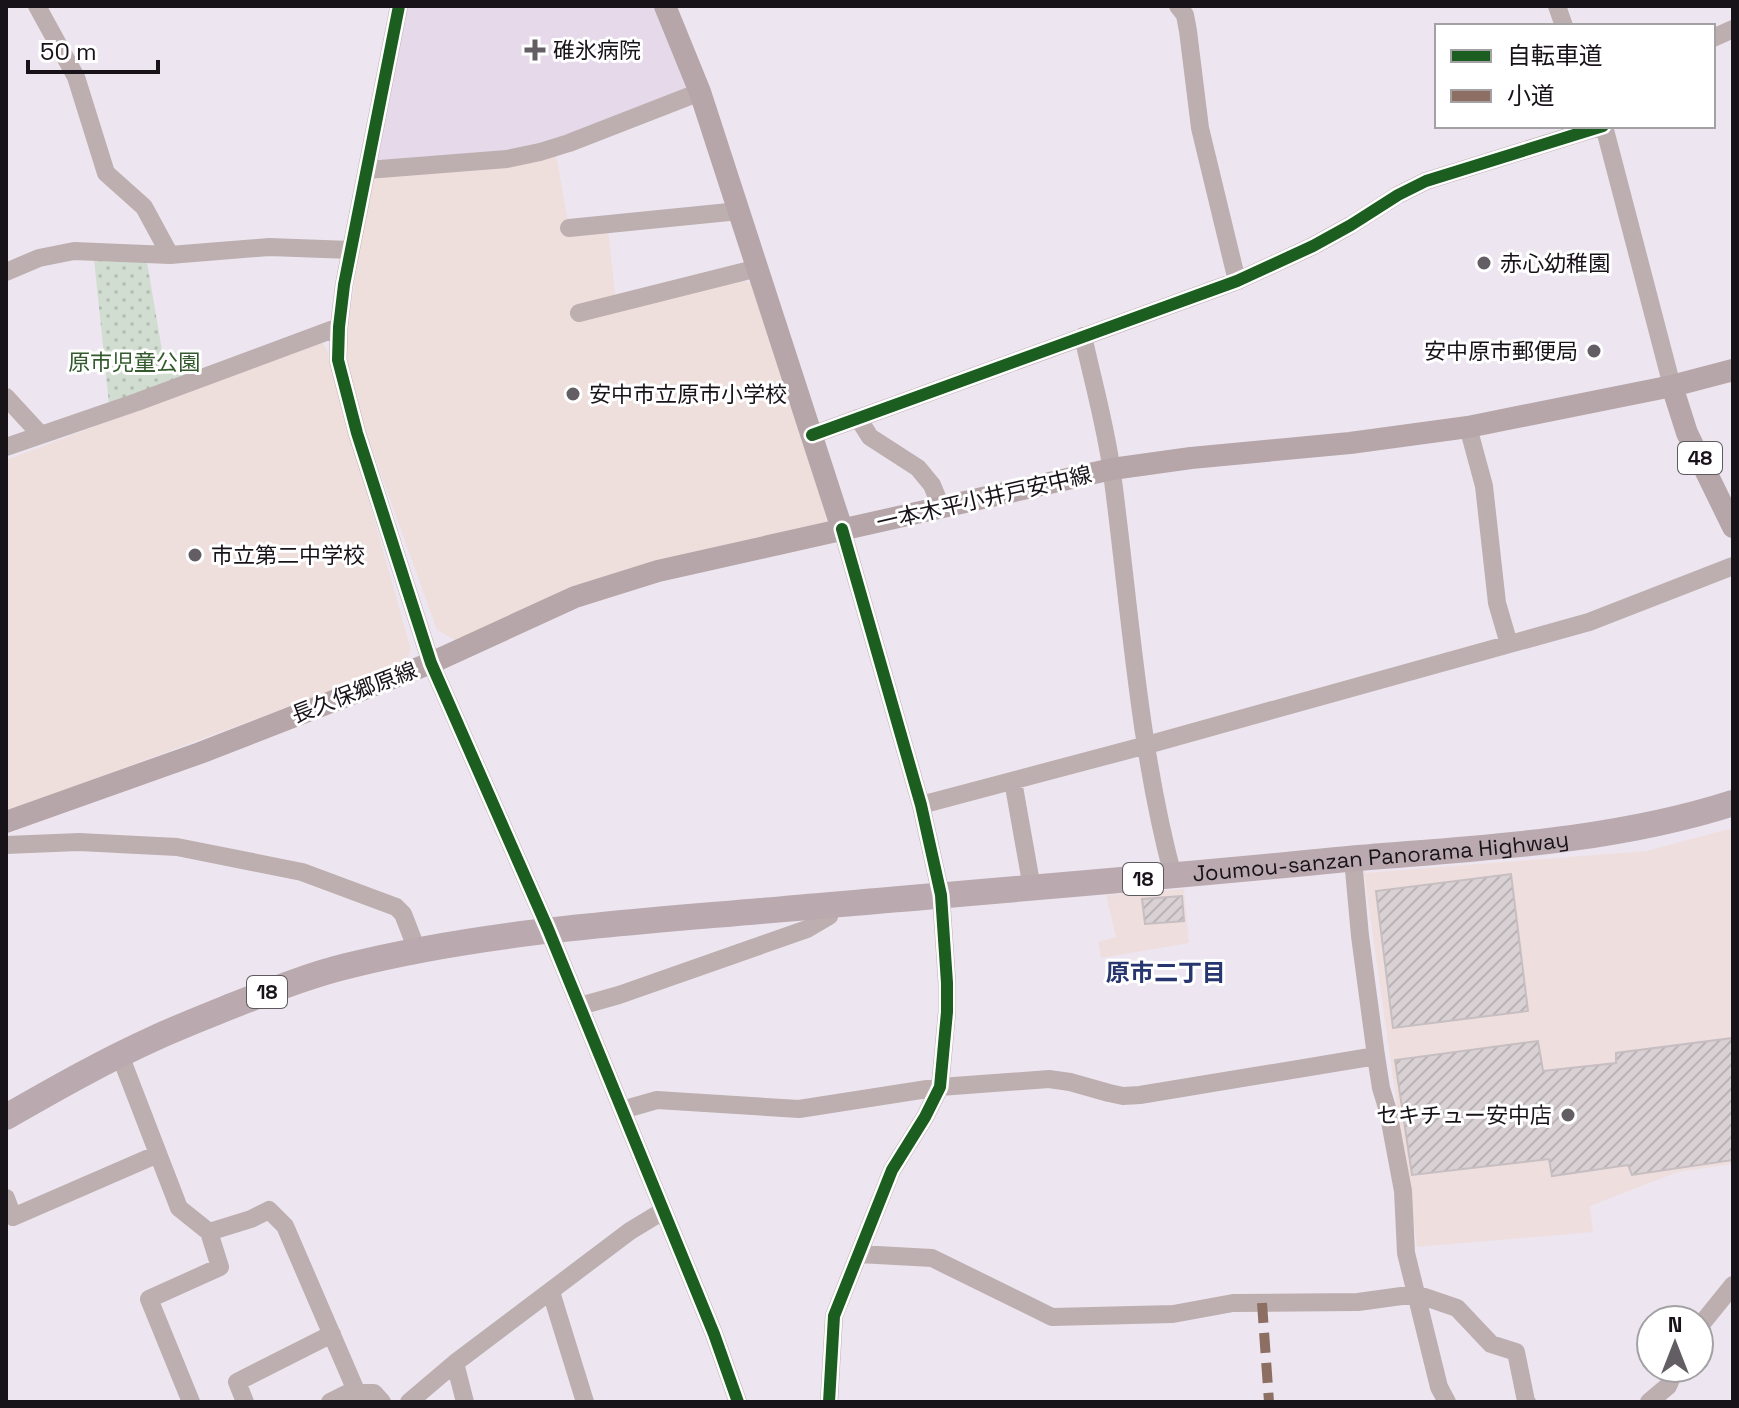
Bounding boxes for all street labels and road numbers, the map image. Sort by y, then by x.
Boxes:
road number: 48 [1678,442,1722,474]
street label: 一本木平小井戸安中線 [874,460,1094,536]
street label: 長久保郷原線 [287,655,421,729]
street label: Joumou-sanzan Panorama Highway [1191,825,1570,888]
road number: 18 [1123,863,1163,895]
road number: 18 [247,976,287,1008]

